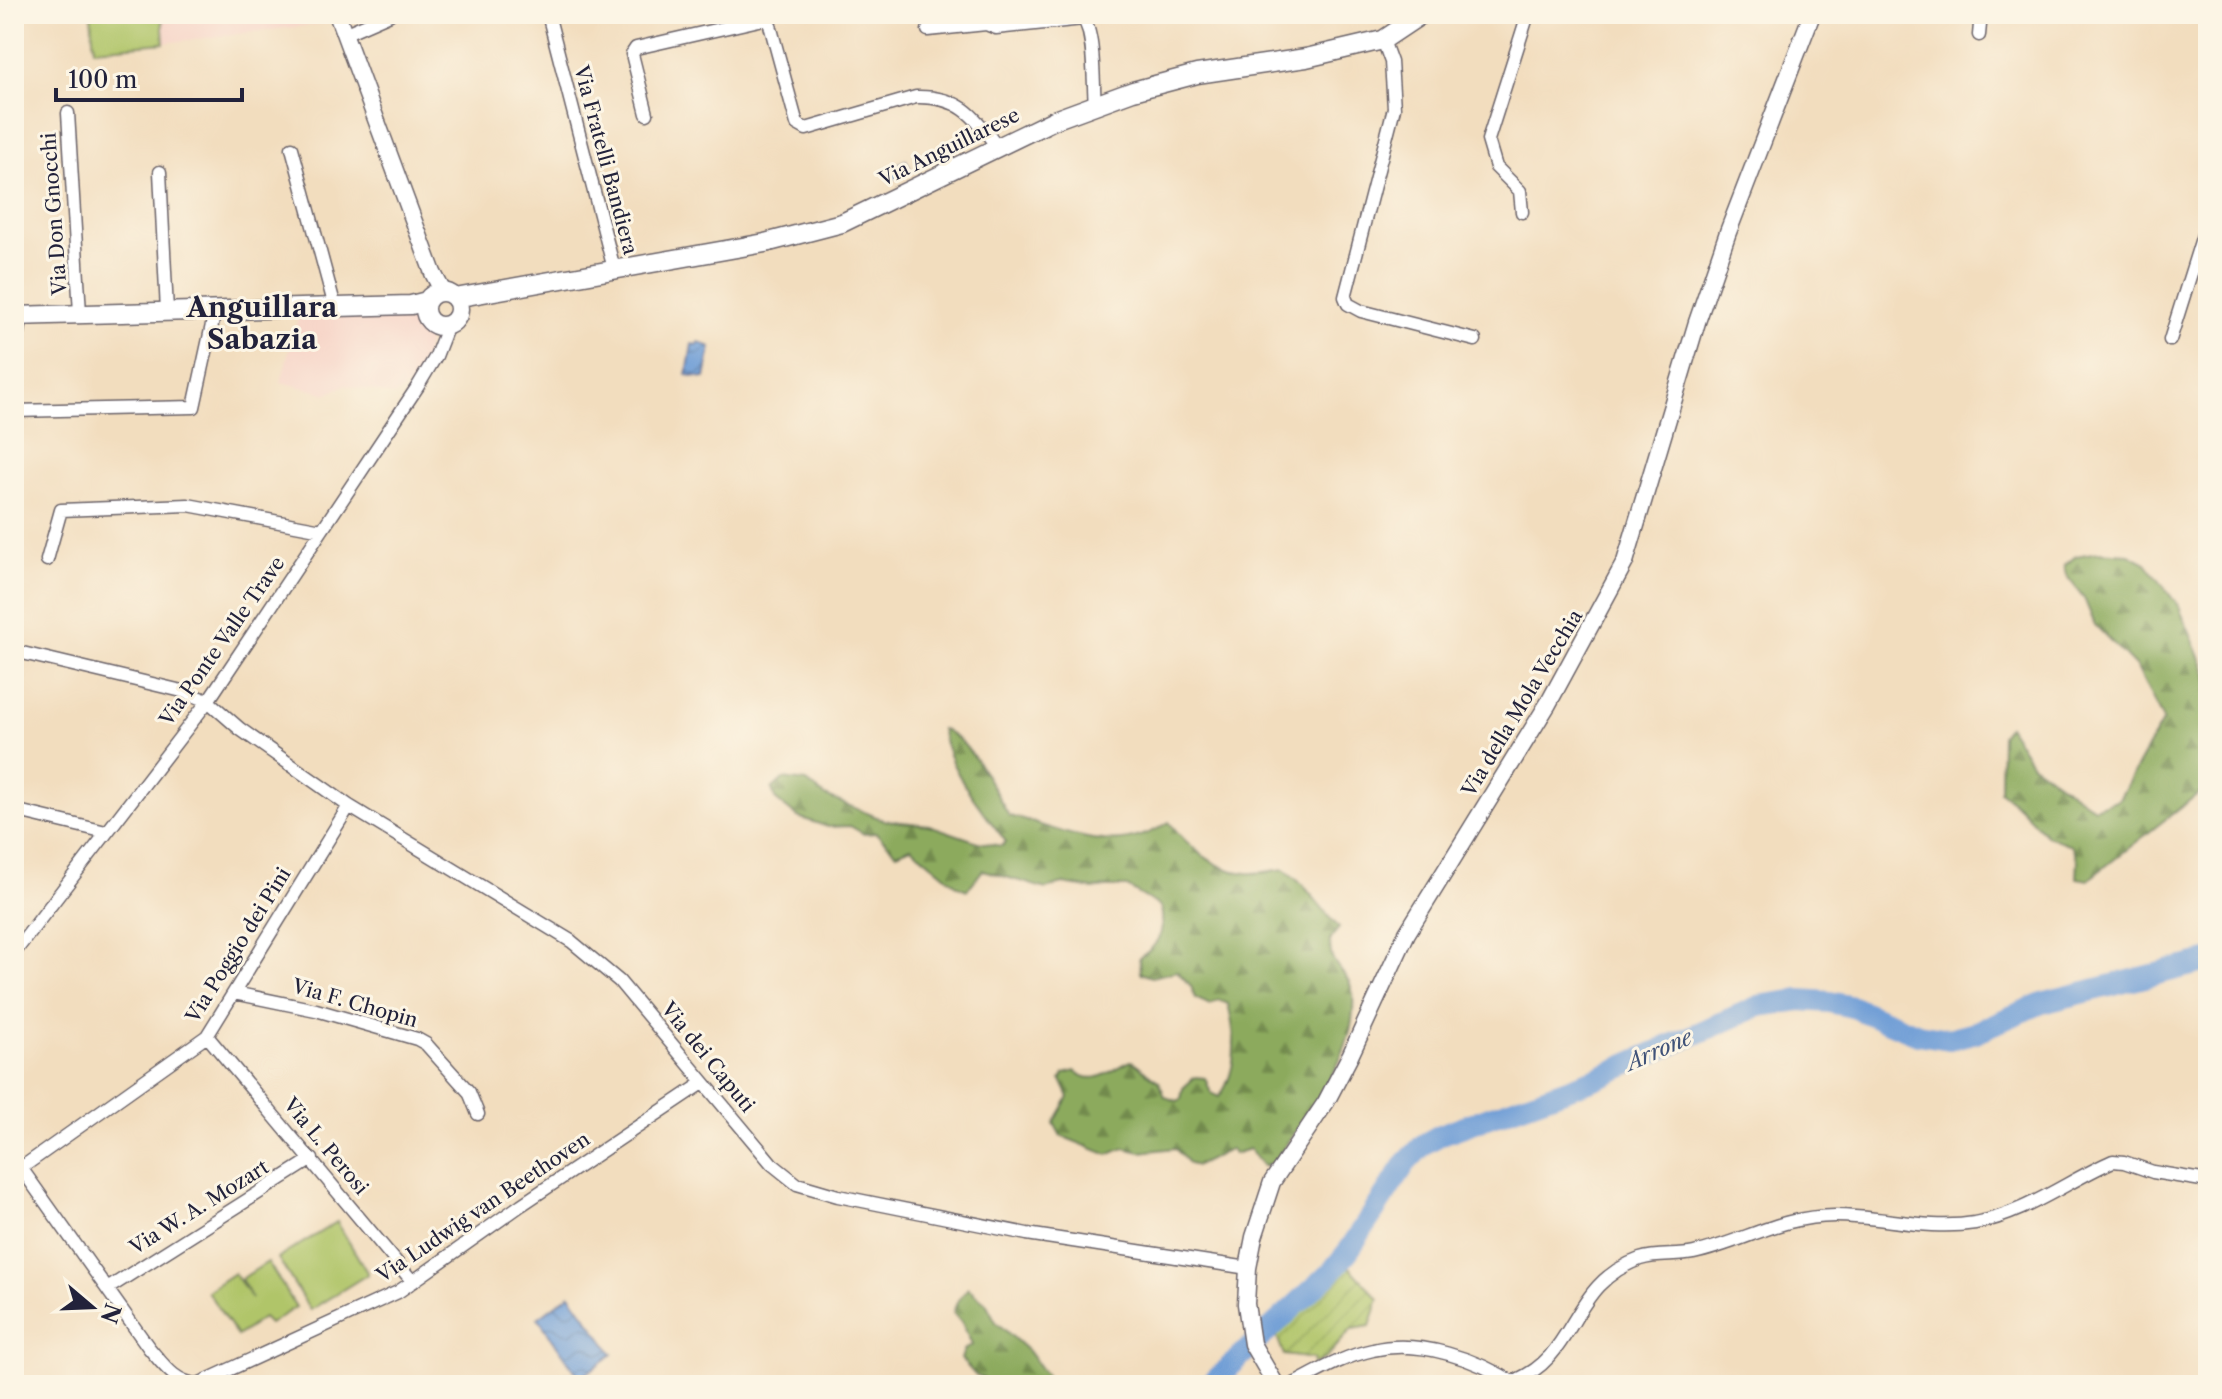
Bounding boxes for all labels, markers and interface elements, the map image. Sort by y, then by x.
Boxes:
scale bar [56,52,242,102]
street label: Via Fratelli Bandiera [569,62,643,258]
text: 100 m [68,65,137,94]
street label: Via Anguillarese [874,103,1023,192]
street label: Via Don Gnocchi [36,132,72,297]
district label: Anguillara Sabazia [185,290,338,356]
street label: Via Ponte Valle Trave [154,552,290,731]
street label: Via della Mola Vecchia [1456,605,1588,802]
street label: Via Poggio dei Pini [180,863,295,1028]
street label: Via F. Chopin [289,973,421,1032]
street label: Via dei Caputi [656,996,760,1117]
water label: Arrone [1619,1023,1698,1078]
street label: Via L. Perosi [278,1092,373,1199]
street label: Via Ludwig van Beethoven [371,1126,594,1288]
street label: Via W. A. Mozart [124,1155,273,1260]
north arrow [52,1267,132,1347]
text: N [95,1300,126,1327]

